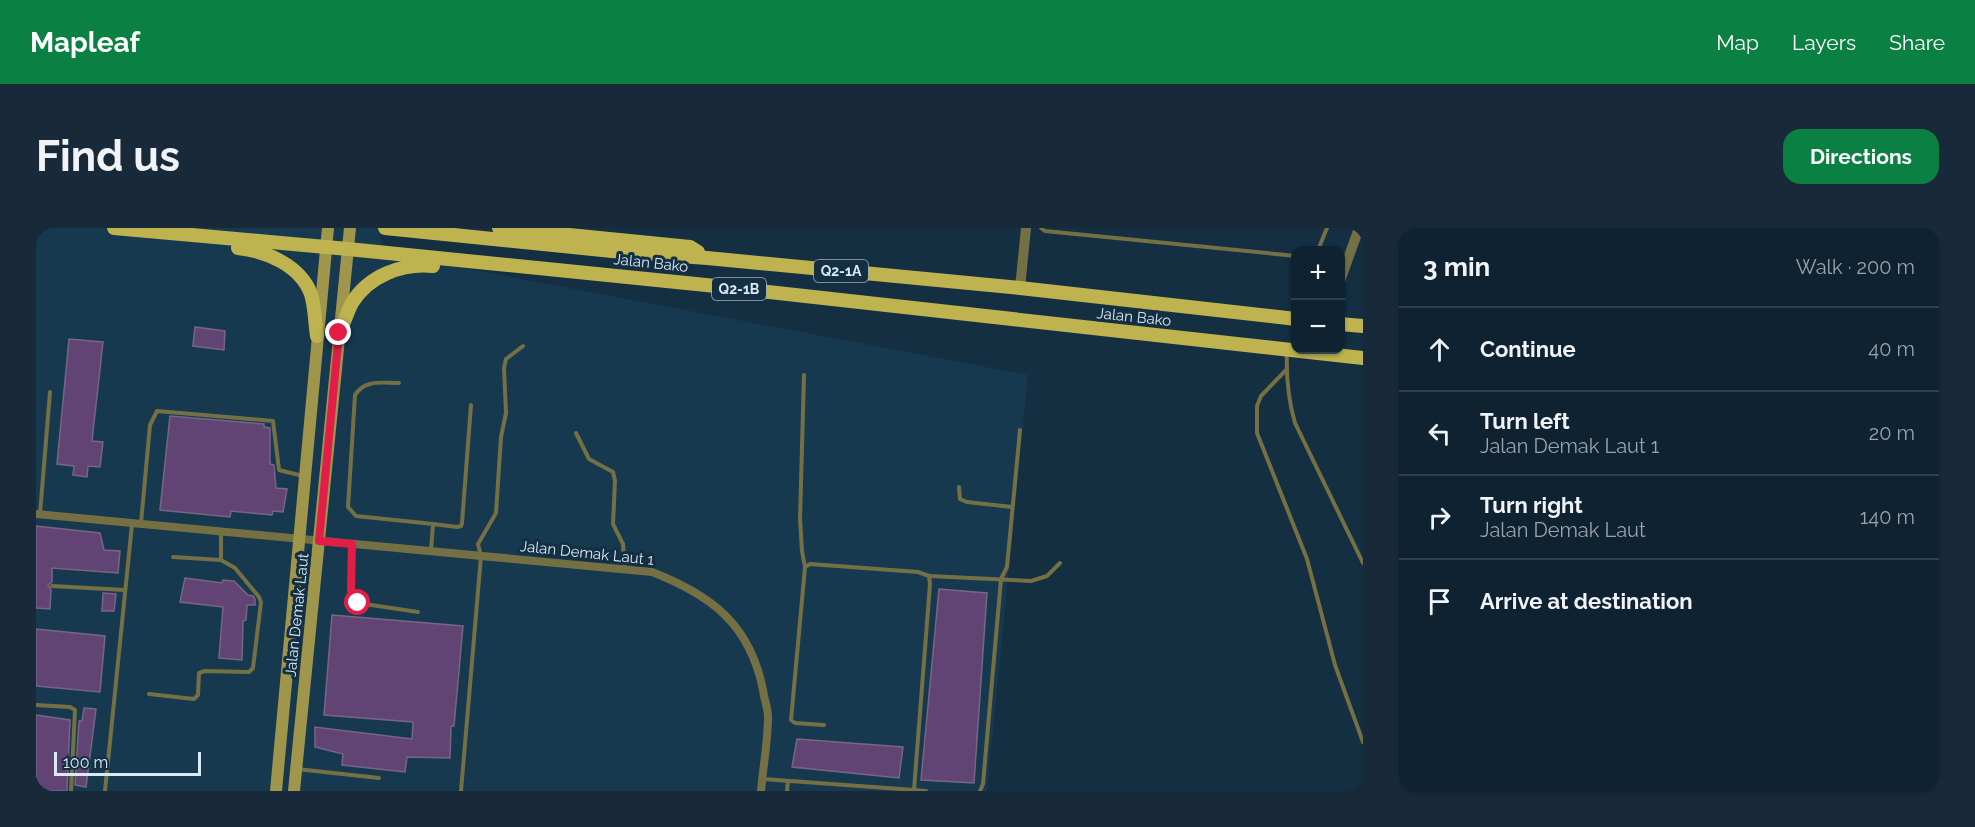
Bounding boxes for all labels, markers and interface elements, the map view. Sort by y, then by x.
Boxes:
text: Mapleaf [30,26,140,59]
text: Map [1716,30,1759,55]
text: Layers [1792,30,1856,55]
text: Share [1889,30,1945,55]
button: Directions [1783,129,1939,184]
text: Find us [36,132,180,181]
map controls [1291,246,1345,354]
button: + [1291,246,1345,300]
street label: Jalan Bako [613,250,689,276]
text: 3 min [1423,252,1490,282]
text: Walk · 200 m [1796,255,1915,279]
road number: Q2-1A [814,260,868,282]
road number: Q2-1B [712,278,766,300]
button: − [1291,300,1345,354]
street label: Jalan Bako [1096,304,1172,330]
route end [325,319,351,345]
icon: ahead [1423,333,1456,366]
text: Continue [1480,336,1576,362]
text: 40 m [1868,337,1915,361]
text: Turn left [1480,408,1570,434]
icon: left [1423,417,1456,450]
text: 20 m [1869,421,1915,445]
text: Jalan Demak Laut 1 [1480,434,1659,458]
text: Turn right [1480,492,1583,518]
icon: right [1423,501,1456,534]
text: 140 m [1860,505,1915,529]
text: Jalan Demak Laut [1480,518,1646,542]
street label: Jalan Demak Laut 1 [519,537,655,569]
street label: Jalan Demak Laut [282,552,312,678]
icon: arrive [1423,585,1456,618]
text: Arrive at destination [1480,588,1693,614]
route start [344,589,370,615]
scale bar [54,749,201,776]
text: 100 m [63,753,108,772]

